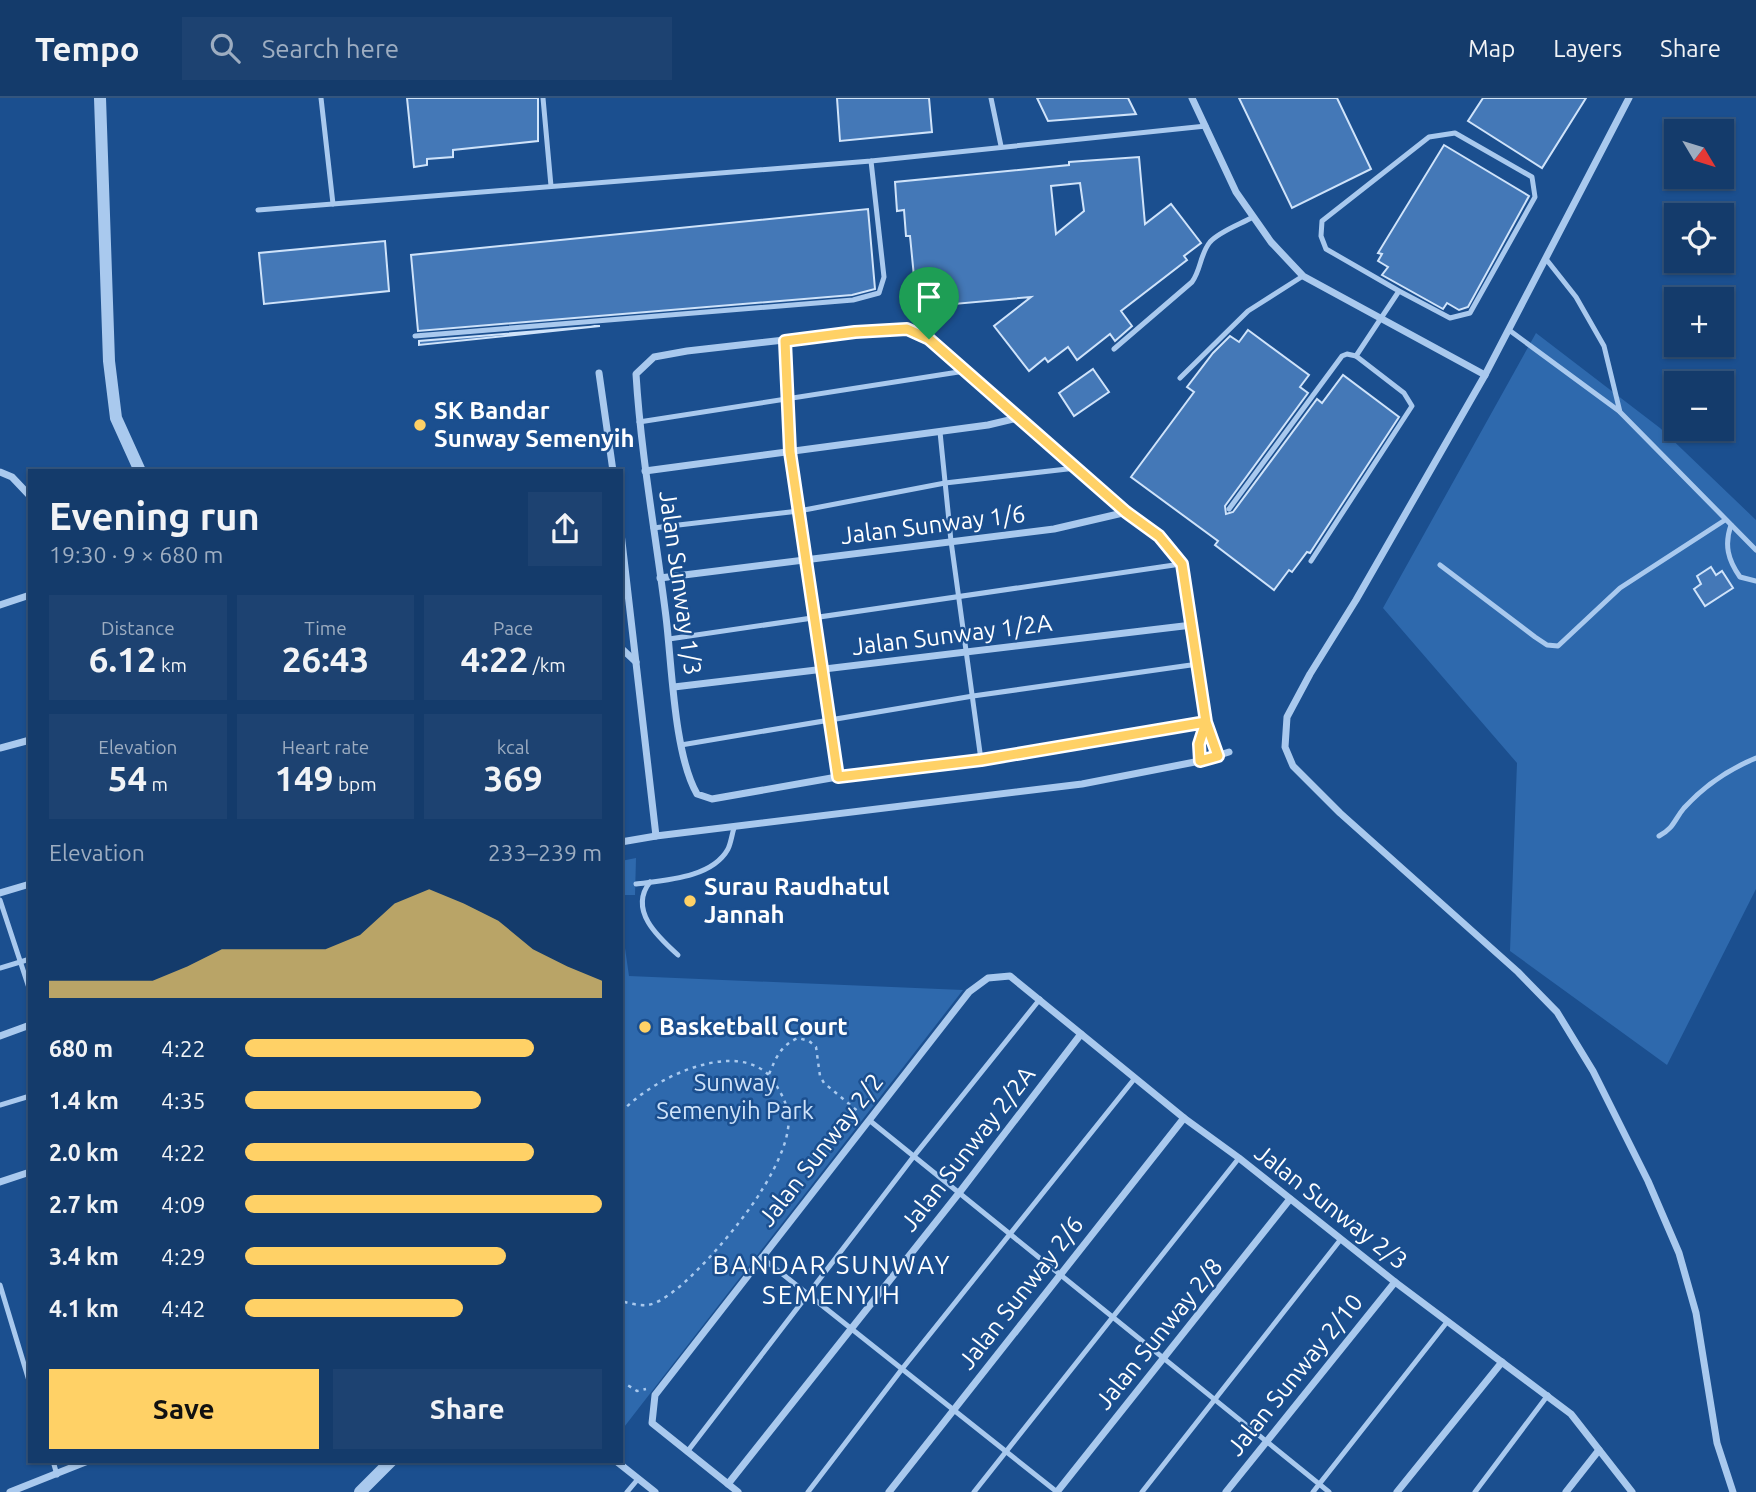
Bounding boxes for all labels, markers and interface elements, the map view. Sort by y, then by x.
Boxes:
search box [182,17,672,80]
icon: search [206,29,244,67]
text: Tempo [35,30,140,67]
text: Search here [262,34,399,63]
text: Map [1468,35,1515,62]
text: Layers [1553,35,1622,62]
text: Share [1660,35,1721,62]
north arrow [1664,119,1734,189]
map controls [1664,119,1734,441]
button: locate [1664,203,1734,273]
pin [899,267,959,339]
icon: arrive [910,278,948,316]
button: + [1664,287,1734,357]
button: − [1664,371,1734,441]
place label: SK Bandar Sunway Semenyih [434,397,634,452]
marker: SK Bandar Sunway Semenyih [412,417,428,433]
street label: Jalan Sunway 1/3 [654,489,707,677]
button: share [528,492,602,566]
text: Evening run [49,495,260,537]
street label: Jalan Sunway 1/6 [839,500,1027,549]
text: 19:30 · 9 × 680 m [49,542,223,567]
street label: Jalan Sunway 1/2A [850,609,1054,660]
text: Distance [101,617,175,639]
text: Time [304,617,347,639]
text: Pace [493,617,533,639]
text: 6.12 [89,639,157,679]
text: 26:43 [282,639,369,679]
text: 4:22 [461,639,528,679]
text: km [157,654,187,676]
text: /km [528,654,566,676]
text: Elevation [98,736,177,758]
text: Heart rate [282,736,369,758]
text: kcal [497,736,530,758]
text: 54 [108,758,147,798]
text: 149 [274,758,334,798]
text: 369 [484,758,543,798]
text: m [147,773,168,795]
text: bpm [334,773,377,795]
text: Elevation [49,840,145,865]
text: 233–239 m [488,840,602,865]
place label: Surau Raudhatul Jannah [704,873,890,928]
marker: Surau Raudhatul Jannah [682,893,698,909]
place label: Basketball Court [659,1013,848,1040]
marker: Basketball Court [637,1019,653,1035]
text: 680 m [49,1036,113,1061]
text: 4:22 [161,1036,206,1061]
street label: Jalan Sunway 2/2A [895,1061,1041,1236]
street label: Jalan Sunway 2/2 [753,1068,888,1231]
park label: Sunway Semenyih Park [656,1069,814,1124]
text: 1.4 km [49,1088,119,1113]
text: 4:35 [161,1088,206,1113]
street label: Jalan Sunway 2/3 [1250,1139,1413,1274]
text: 2.0 km [49,1140,119,1165]
text: 4:22 [161,1140,206,1165]
text: 2.7 km [49,1192,119,1217]
text: 4:09 [161,1192,206,1217]
street label: Jalan Sunway 2/6 [953,1211,1088,1374]
text: 3.4 km [49,1244,119,1269]
text: 4:29 [161,1244,206,1269]
district label: BANDAR SUNWAY SEMENYIH [713,1250,951,1309]
street label: Jalan Sunway 2/8 [1090,1253,1228,1414]
street label: Jalan Sunway 2/10 [1221,1289,1368,1461]
text: 4.1 km [49,1296,119,1321]
text: 4:42 [161,1296,206,1321]
button: Save [49,1369,319,1449]
button: Share [333,1369,602,1449]

